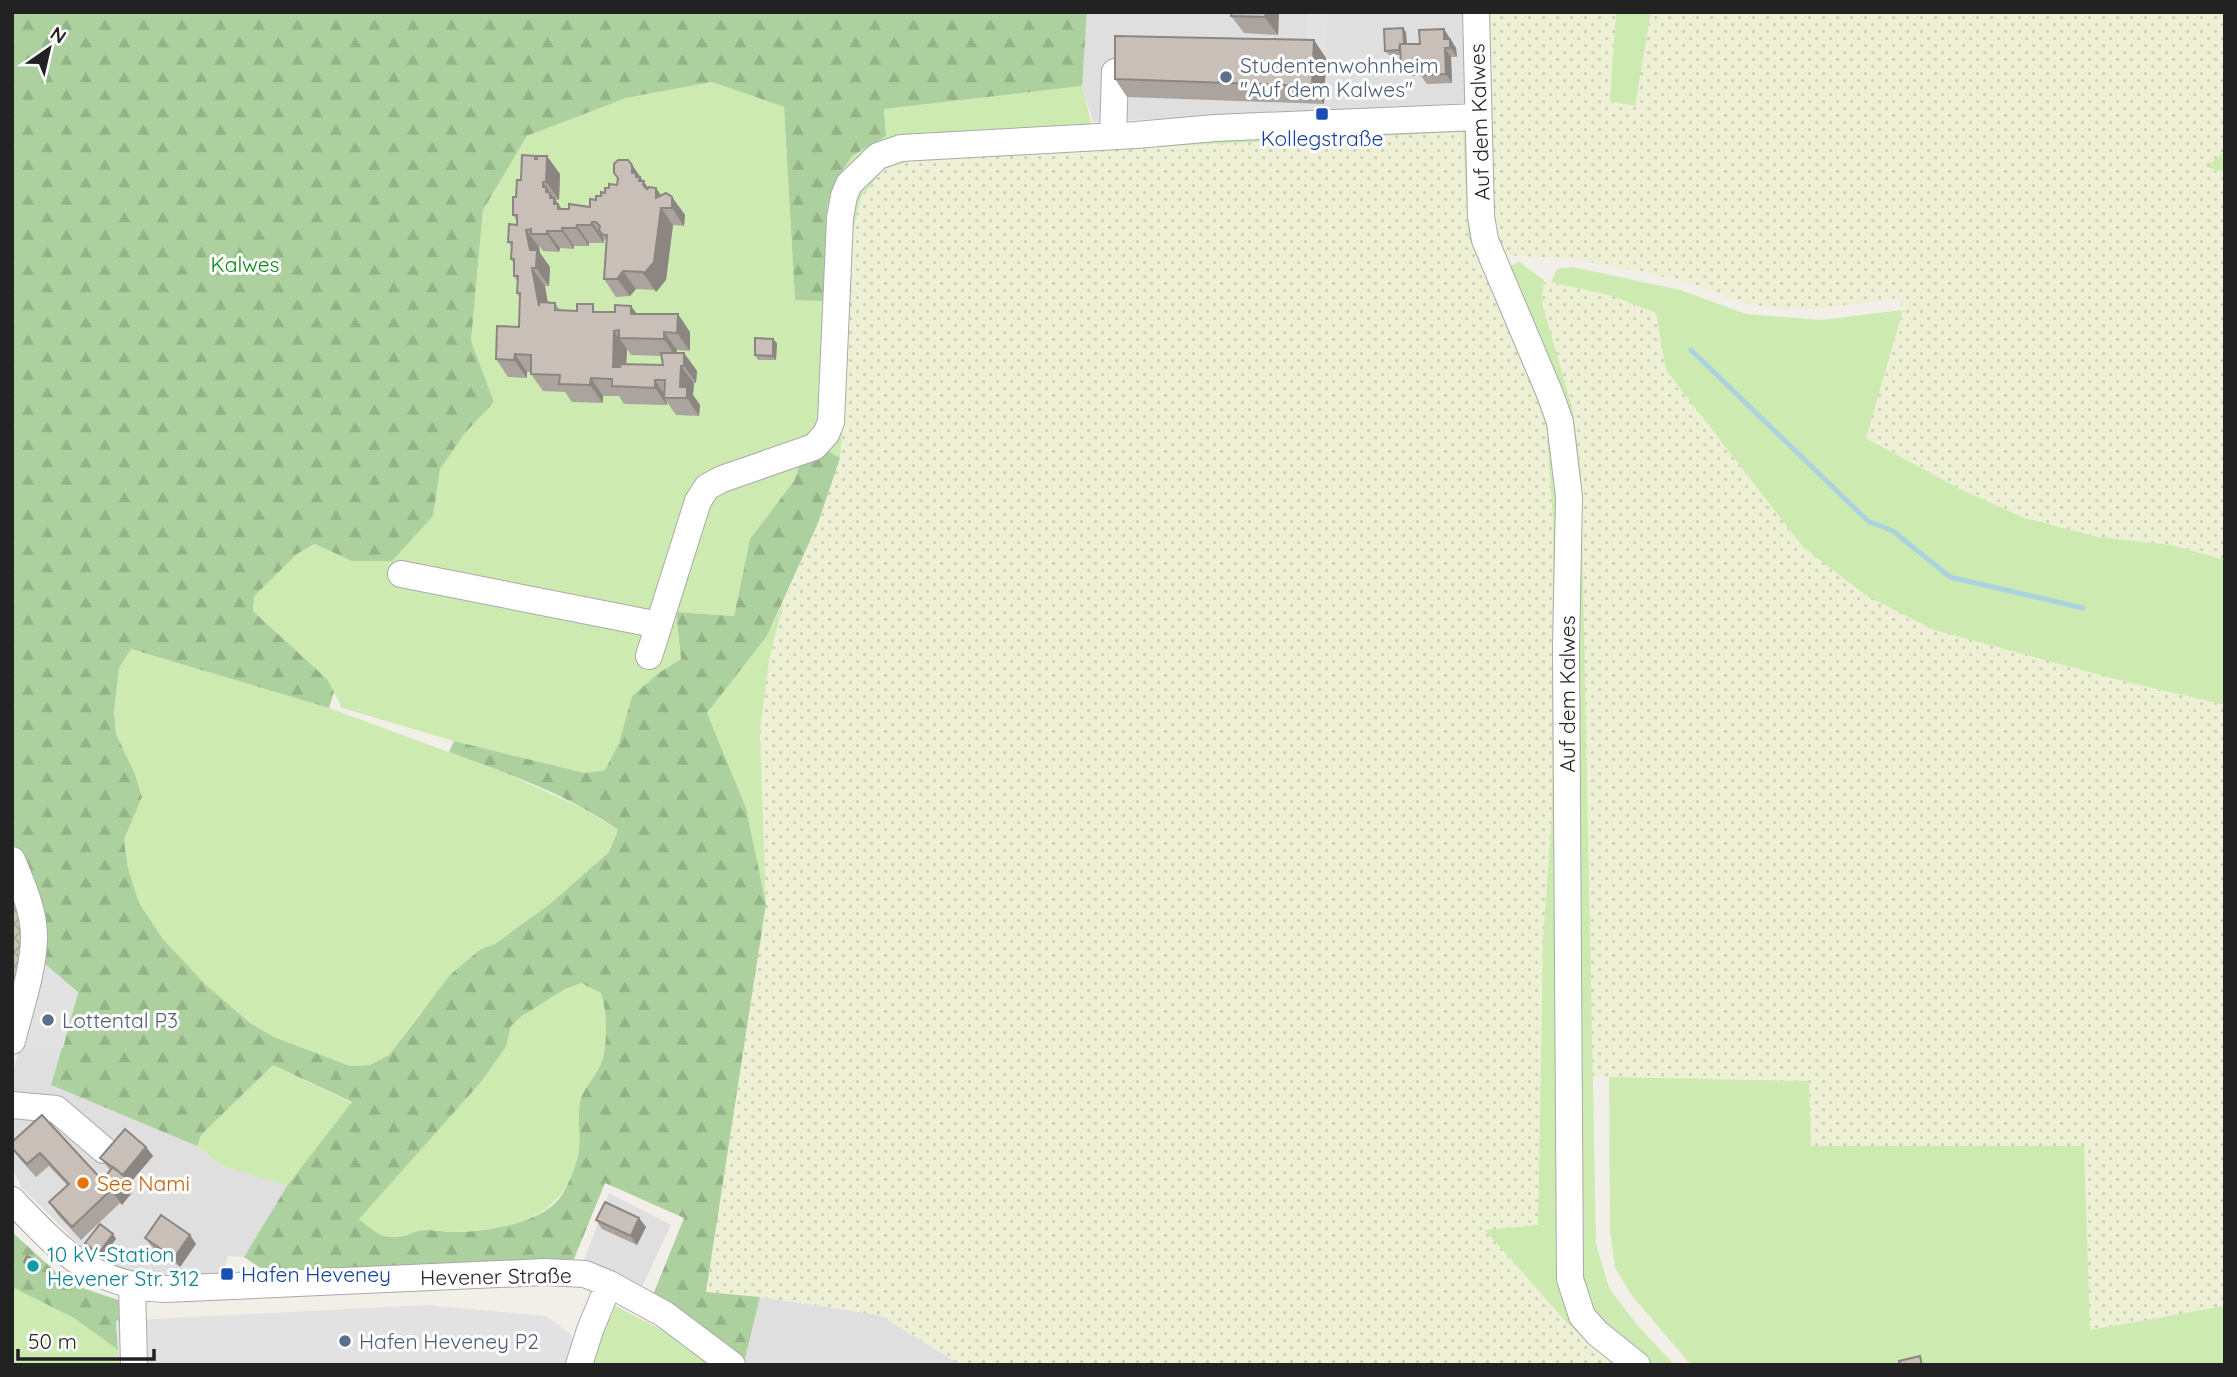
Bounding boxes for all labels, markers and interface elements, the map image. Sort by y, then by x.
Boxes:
north arrow [14,14,84,84]
text: N [46,21,71,49]
street label: Auf dem Kalwes [1463,43,1495,201]
place label: Studentenwohnheim "Auf dem Kalwes" [1240,52,1439,102]
marker: Studentenwohnheim "Auf dem Kalwes" [1218,69,1234,85]
marker: Kollegstraße [1314,106,1330,122]
place label: Kollegstraße [1261,125,1383,151]
park label: Kalwes [211,251,279,277]
street label: Auf dem Kalwes [1554,615,1580,773]
place label: Lottental P3 [62,1007,178,1033]
marker: Lottental P3 [40,1012,56,1028]
place label: See Nami [97,1170,190,1196]
marker: See Nami [75,1175,91,1191]
place label: 10 kV-Station Hevener Str. 312 [47,1241,199,1291]
marker: 10 kV-Station Hevener Str. 312 [25,1258,41,1274]
place label: Hafen Heveney [241,1261,391,1287]
street label: Hevener Straße [420,1262,572,1290]
marker: Hafen Heveney [219,1266,235,1282]
scale bar [18,1318,154,1362]
text: 50 m [28,1328,77,1354]
place label: Hafen Heveney P2 [359,1328,539,1354]
marker: Hafen Heveney P2 [337,1333,353,1349]

